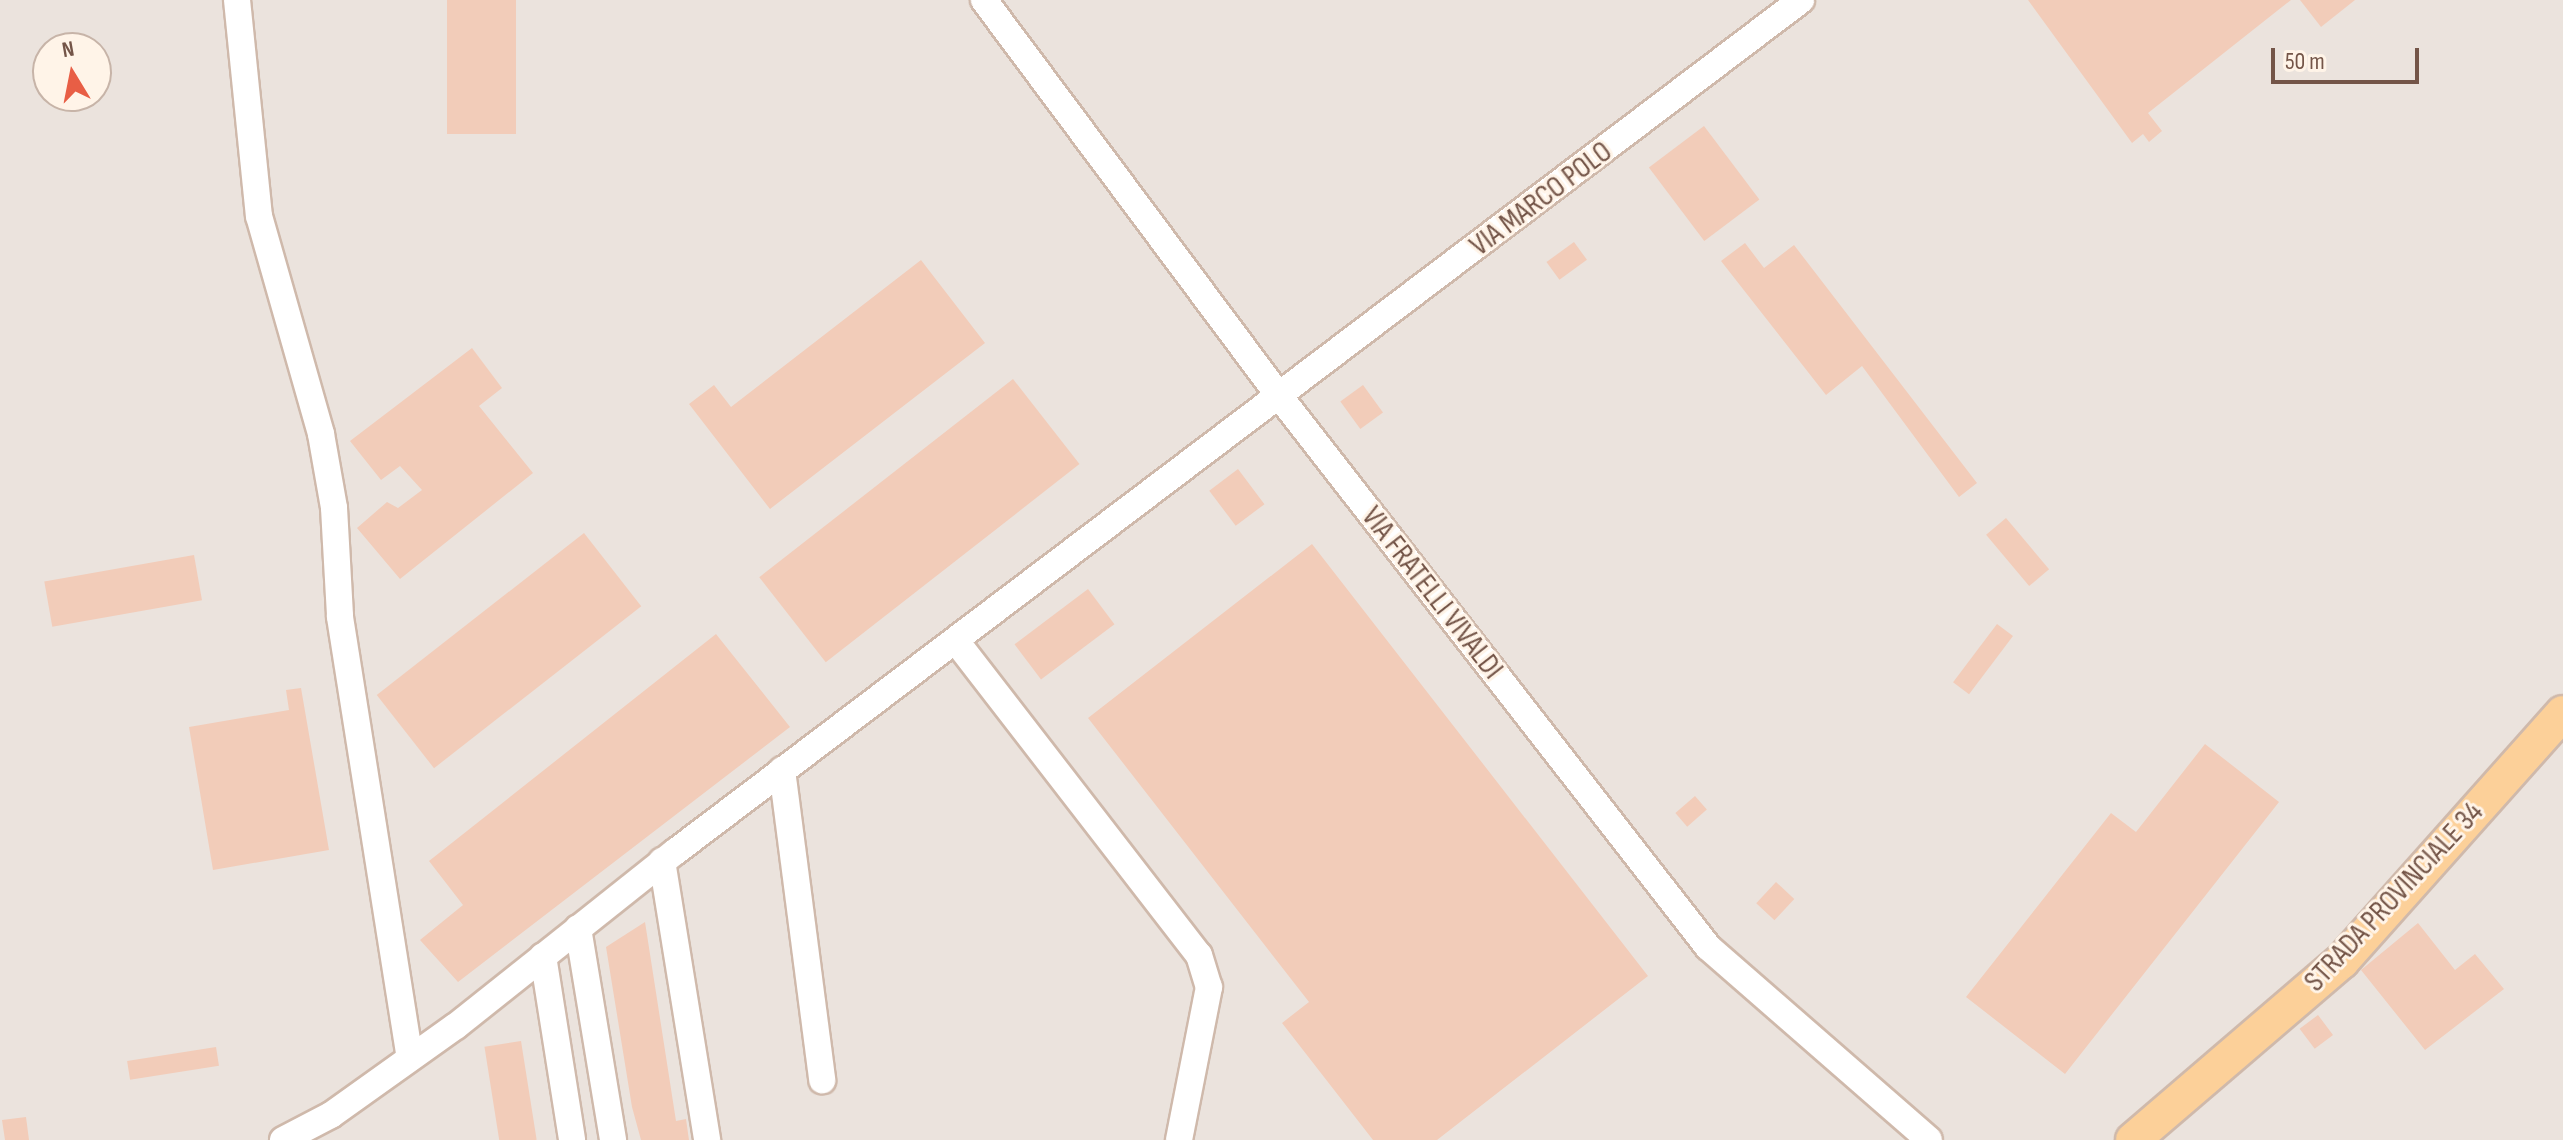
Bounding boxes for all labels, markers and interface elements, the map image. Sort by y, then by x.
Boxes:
north arrow [32,32,112,112]
scale bar [2275,32,2423,82]
text: N [60,36,76,64]
text: 50 m [2285,47,2325,76]
street label: VIA MARCO POLO [1463,134,1619,264]
street label: VIA FRATELLI VIVALDI [1354,500,1510,686]
street label: STRADA PROVINCIALE 34 [2297,795,2491,999]

